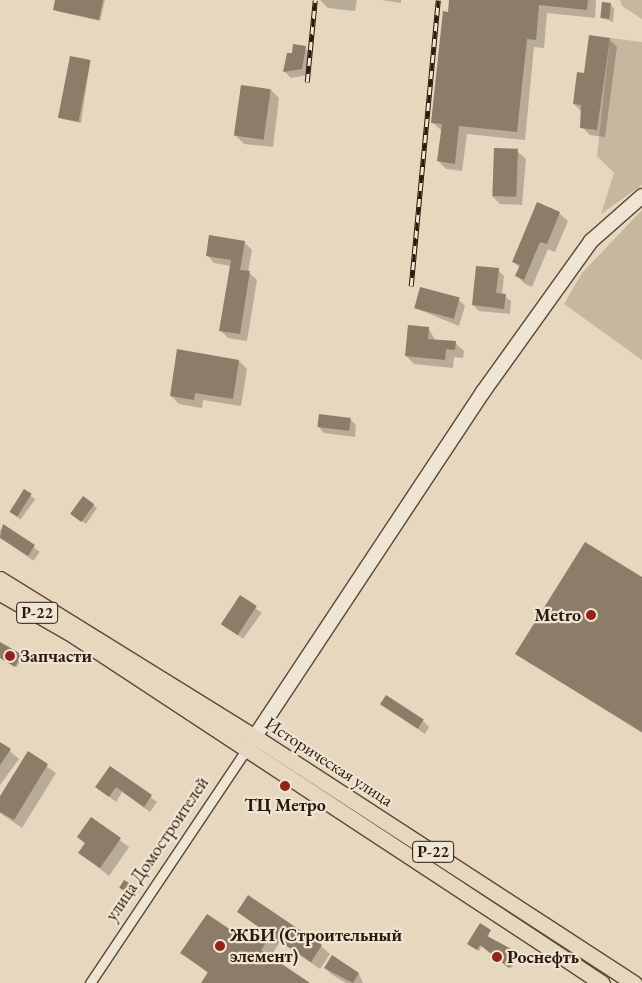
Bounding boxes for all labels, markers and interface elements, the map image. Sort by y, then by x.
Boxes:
road number: Р-22 [16,600,58,626]
place label: Metro [534,604,581,626]
marker: Metro [585,609,597,621]
place label: Запчасти [20,645,92,667]
marker: Запчасти [4,650,16,662]
street label: Историческая улица [261,713,397,811]
street label: улица Домостроителей [101,773,213,925]
marker: ТЦ Метро [279,780,291,792]
place label: ТЦ Метро [244,794,326,816]
road number: Р-22 [412,839,454,866]
place label: ЖБИ (Строительный элемент) [230,925,402,968]
marker: ЖБИ (Строительный элемент) [214,940,226,952]
place label: Роснефть [507,946,579,968]
marker: Роснефть [491,951,503,963]

